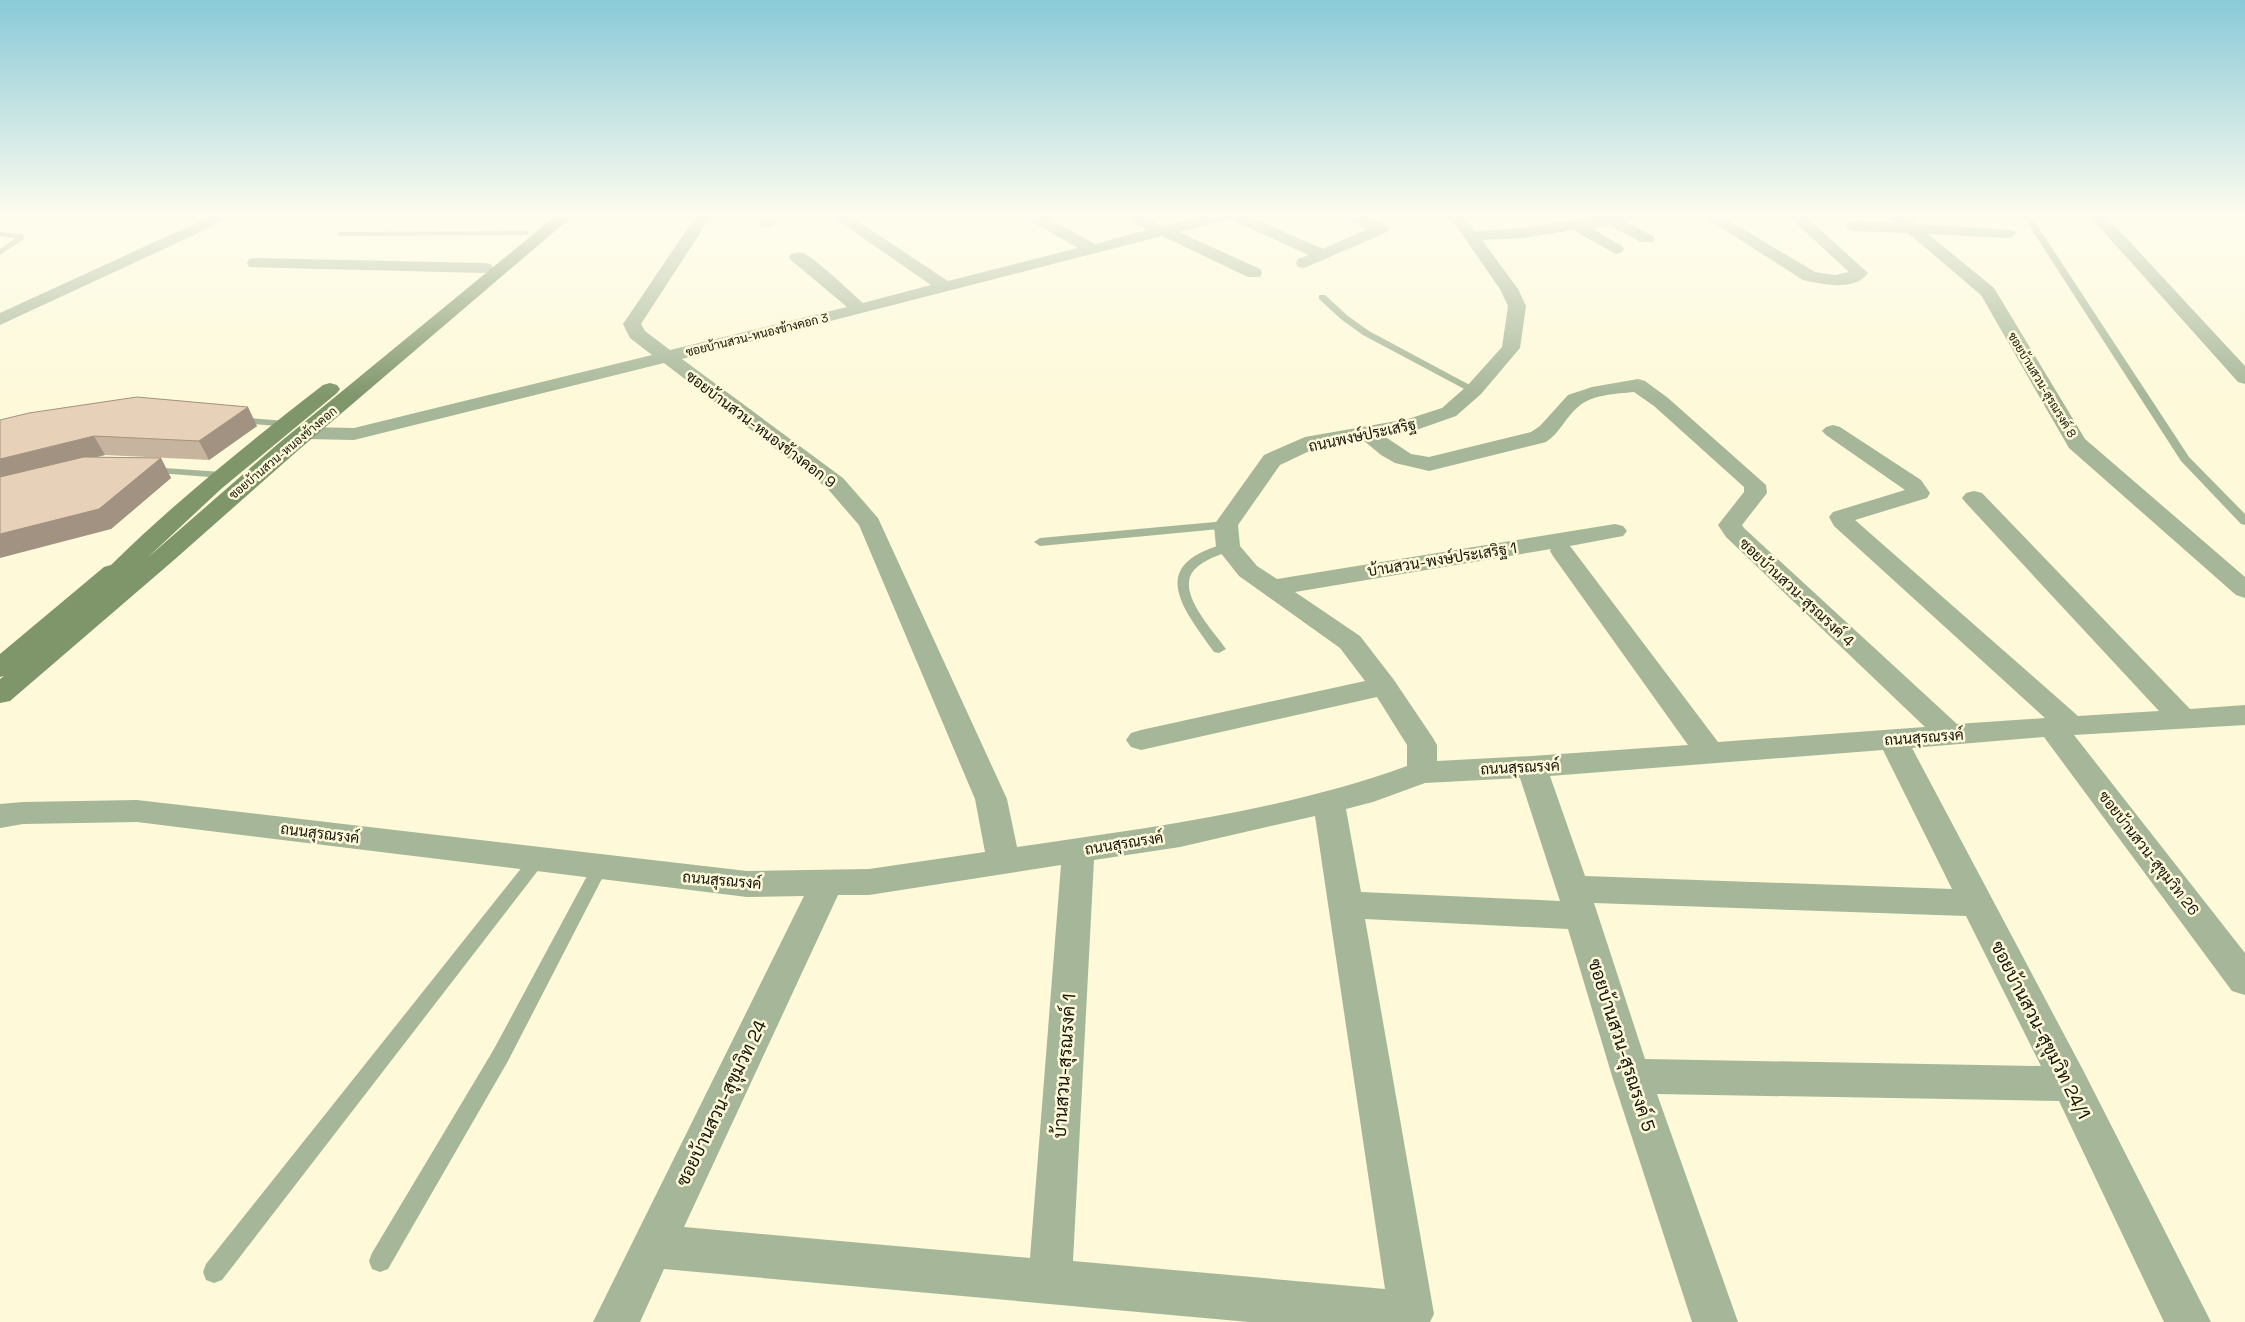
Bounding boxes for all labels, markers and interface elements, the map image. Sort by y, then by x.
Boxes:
street label: ซอยบ้านสวน-หนองข้างคอก 3 [684,310,830,360]
street label: ซอยบ้านสวน-สุรณรงค์ 8 [2003,329,2080,441]
street label: ซอยบ้านสวน-หนองข้างคอก 9 [682,366,840,492]
street label: ซอยบ้านสวน-หนองข้างคอก [226,403,340,503]
street label: ถนนพงษ์ประเสริฐ [1307,414,1418,457]
street label: ซอยบ้านสวน-สุรณรงค์ 4 [1734,534,1859,652]
street label: บ้านสวน-พงษ์ประเสริฐ 1 [1366,538,1518,581]
street label: ถนนสุรณรงค์ [1884,725,1964,751]
street label: ถนนสุรณรงค์ [1480,755,1560,781]
street label: ซอยบ้านสวน-สุขุมวิท 26 [2093,787,2203,920]
street label: ถนนสุรณรงค์ [279,819,361,849]
street label: ถนนสุรณรงค์ [1083,827,1165,861]
street label: ถนนสุรณรงค์ [681,867,762,895]
street label: ซอยบ้านสวน-สุขุมวิท 24/1 [1985,937,2096,1123]
street label: ซอยบ้านสวน-สุรณรงค์ 5 [1582,955,1662,1135]
street label: บ้านสวน-สุรณรงค์ 1 [1046,993,1082,1139]
street label: ซอยบ้านสวน-สุขุมวิท 24 [671,1016,772,1190]

